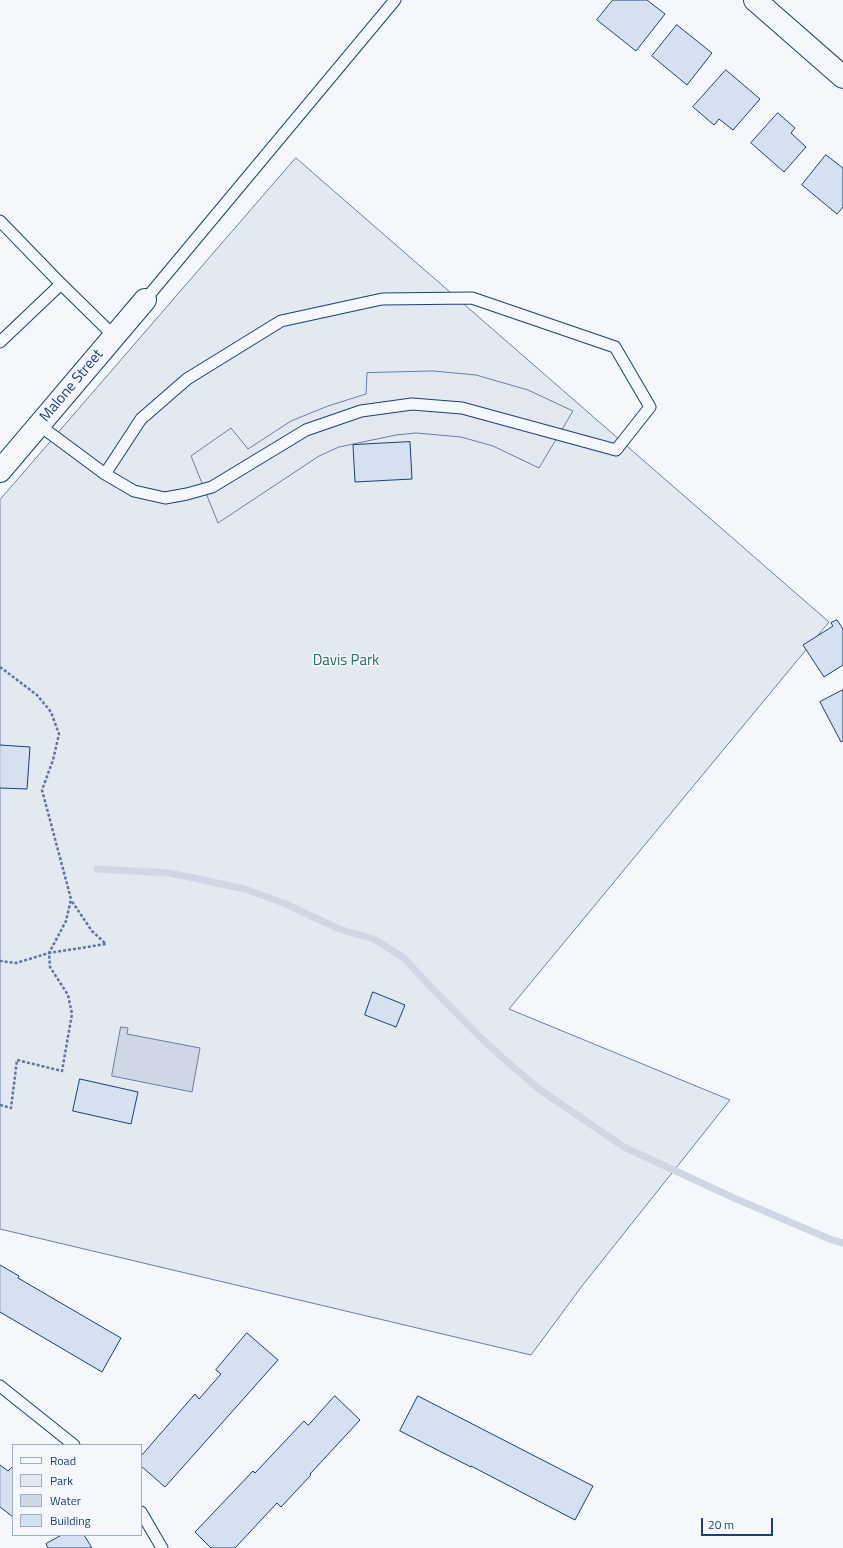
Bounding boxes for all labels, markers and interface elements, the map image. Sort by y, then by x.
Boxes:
street label: Malone Street [36,346,108,426]
park label: Davis Park [313,652,379,670]
legend [12,1444,142,1536]
text: Road [50,1451,76,1470]
text: Park [50,1471,73,1490]
text: Water [50,1491,81,1510]
scale bar [703,1510,775,1536]
text: Building [50,1511,91,1530]
text: 20 m [708,1515,734,1534]

